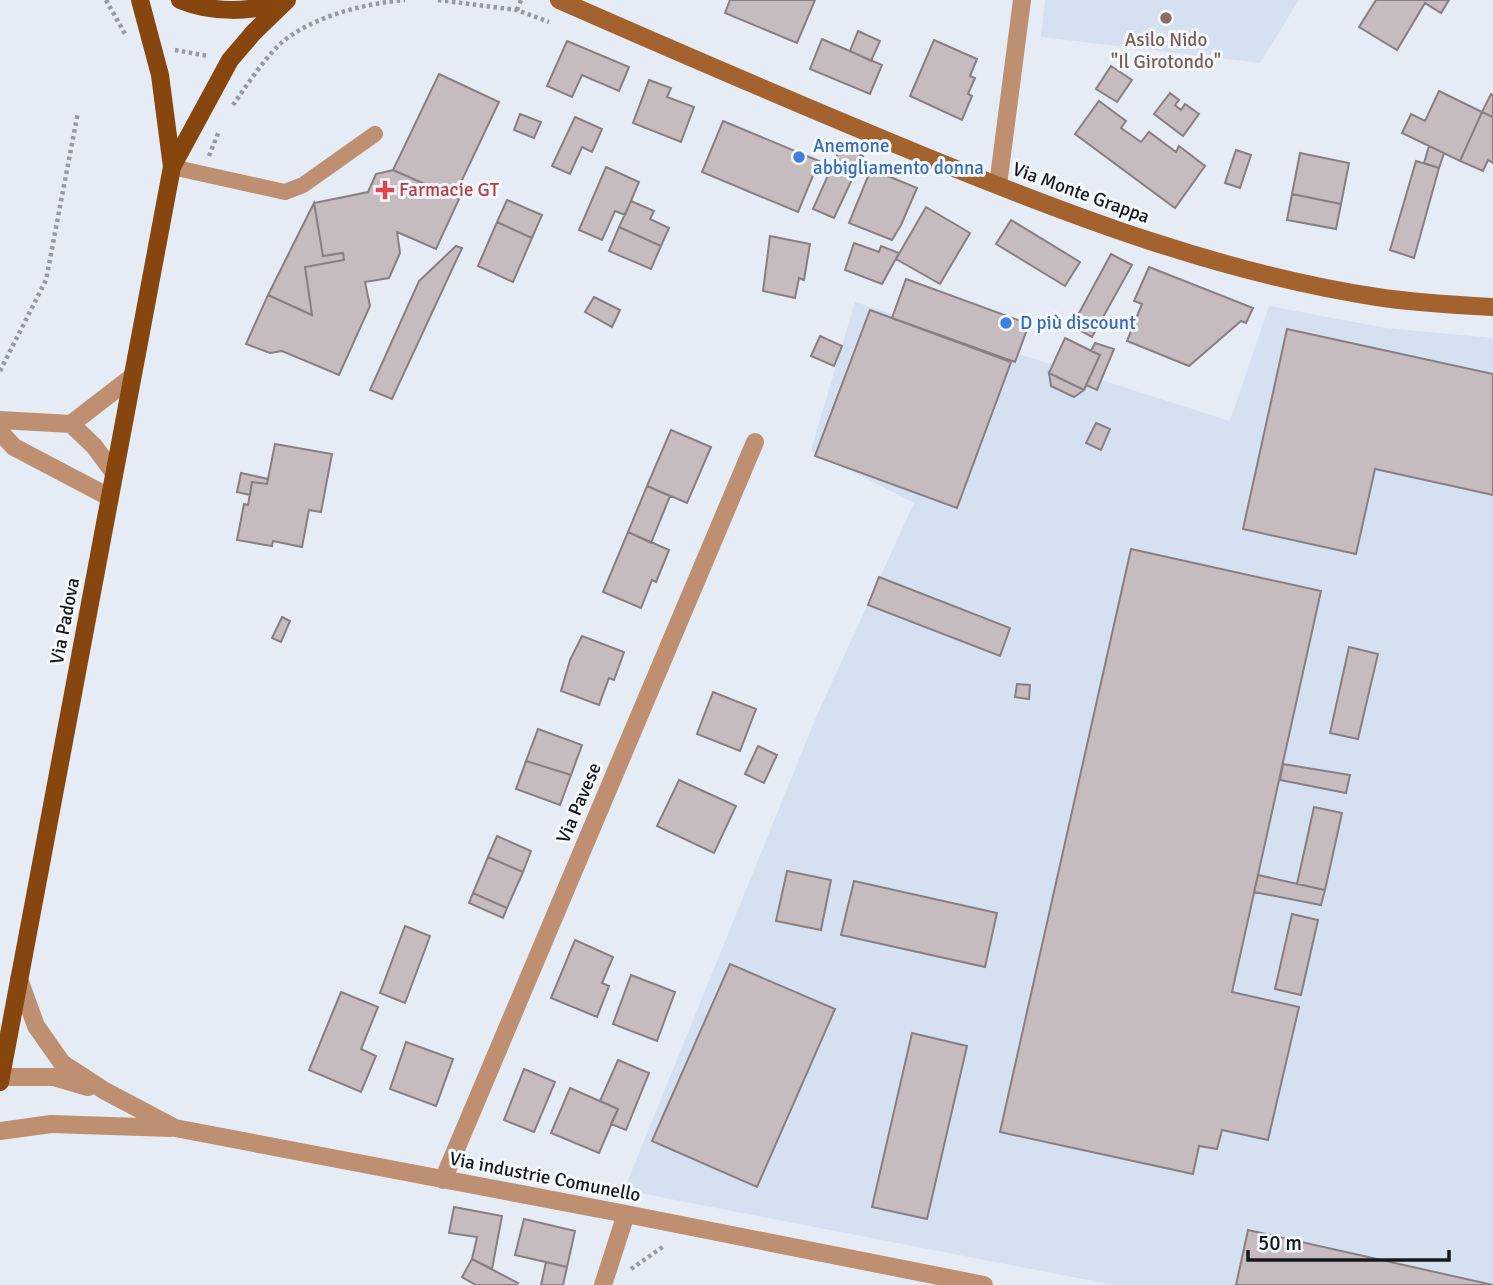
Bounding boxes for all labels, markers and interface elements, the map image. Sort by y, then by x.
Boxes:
marker: Asilo Nido "Il Girotondo" [1158,10,1174,26]
place label: Asilo Nido "Il Girotondo" [1111,28,1221,74]
place label: Anemone abbigliamento donna [813,134,984,180]
marker: Anemone abbigliamento donna [791,149,807,165]
street label: Via Monte Grappa [1009,157,1153,229]
place label: Farmacie GT [399,178,500,202]
marker: Farmacie GT [377,182,393,198]
place label: D più discount [1020,311,1136,335]
marker: D più discount [998,315,1014,331]
street label: Via Padova [45,576,85,666]
street label: Via Pavese [551,759,607,847]
street label: Via industrie Comunello [447,1147,643,1207]
scale bar [1248,1218,1449,1262]
text: 50 m [1258,1230,1302,1256]

